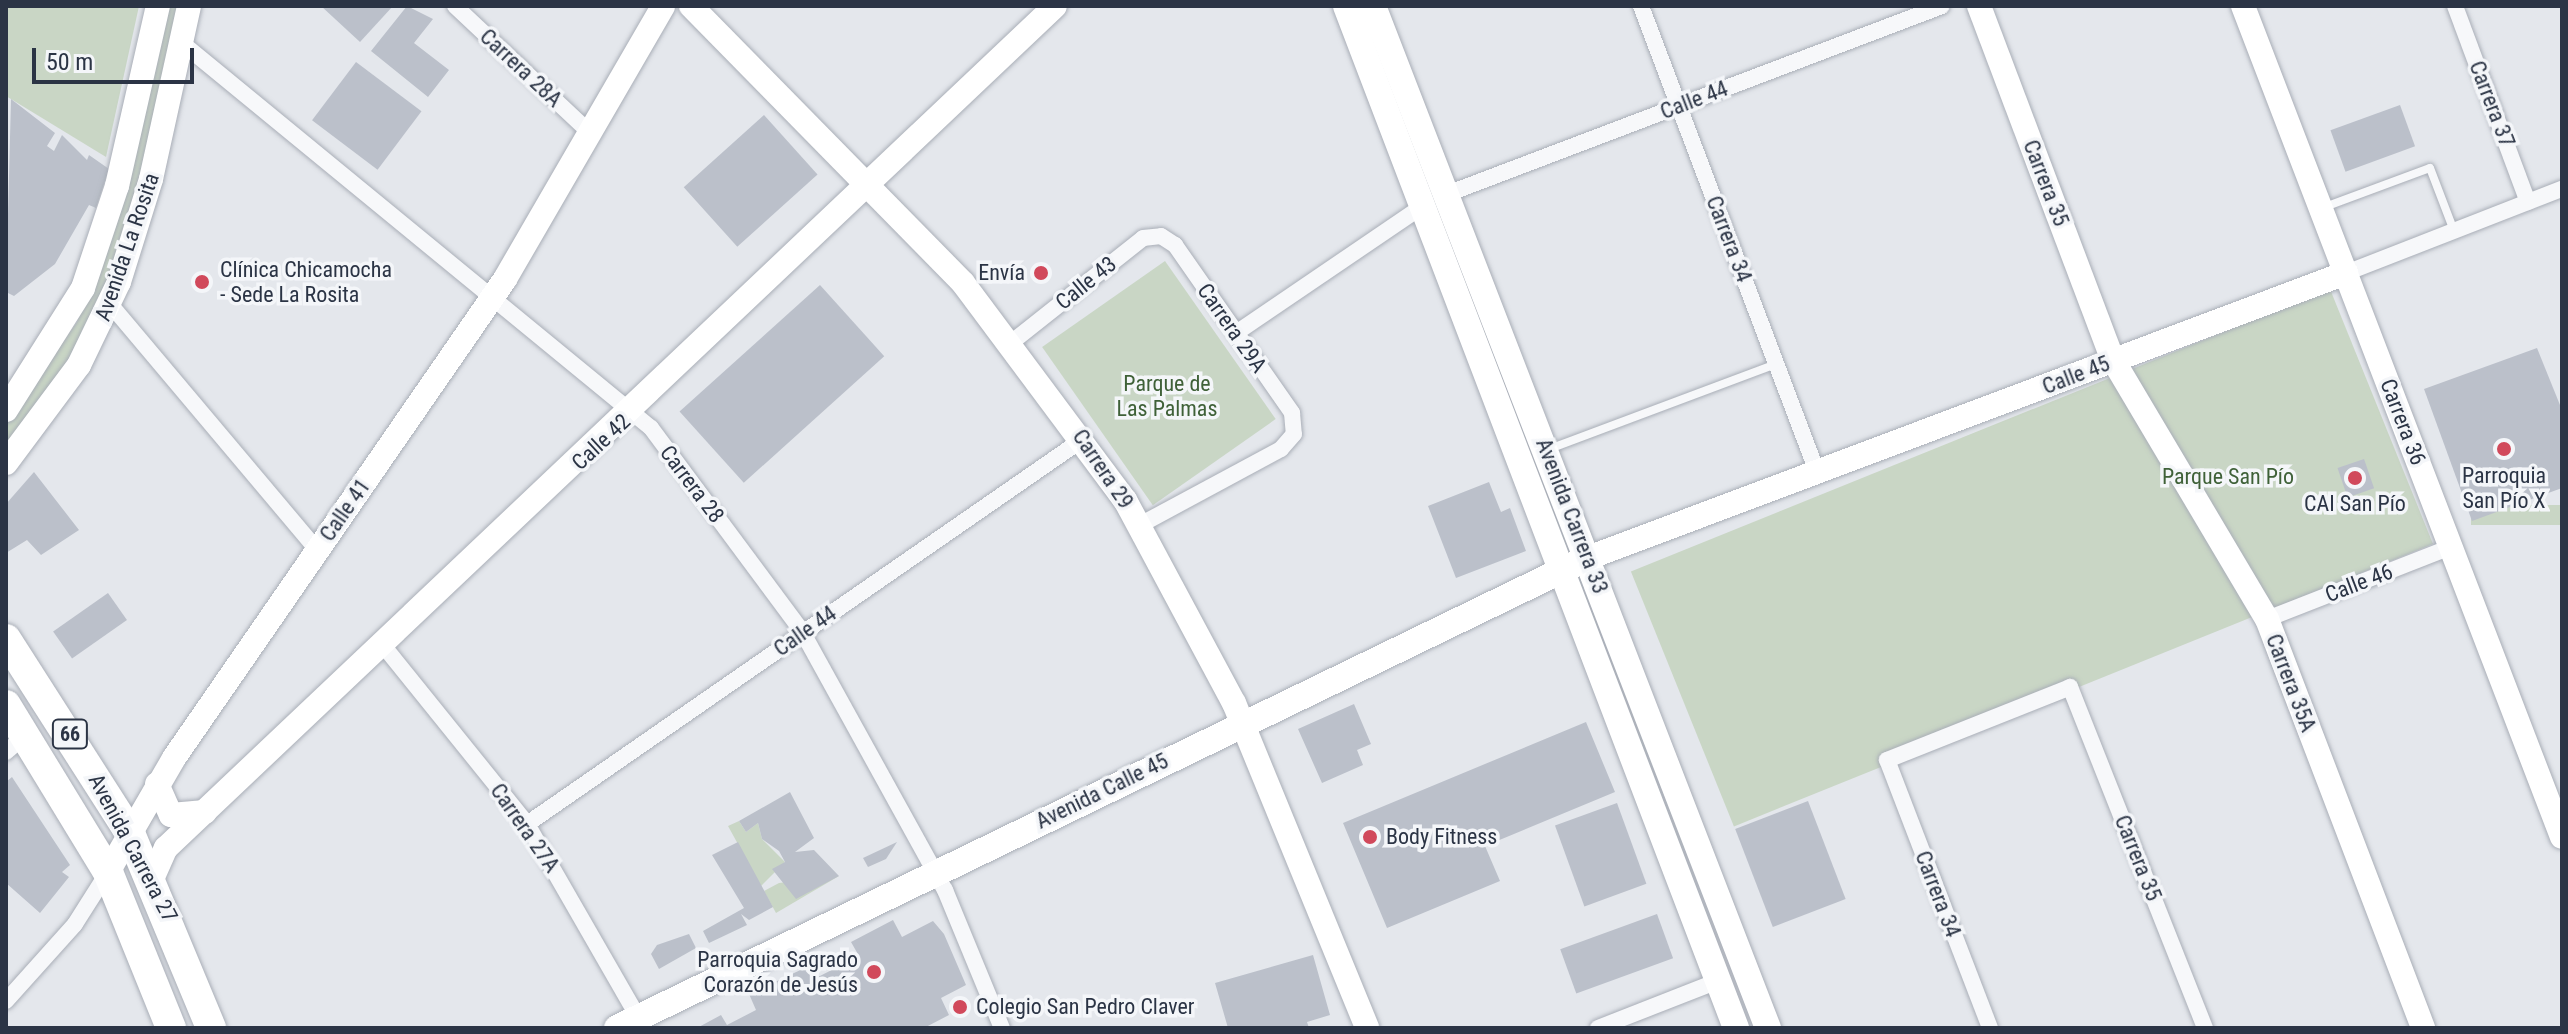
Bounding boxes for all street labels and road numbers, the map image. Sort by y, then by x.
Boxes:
street label: Carrera 28A [474,23,568,113]
street label: Carrera 37 [2464,57,2520,151]
street label: Calle 44 [1657,75,1731,125]
street label: Carrera 35 [2018,136,2074,230]
street label: Avenida La Rosita [89,170,165,324]
street label: Carrera 34 [1701,192,1757,286]
street label: Calle 43 [1050,251,1122,315]
street label: Carrera 29A [1192,278,1272,378]
street label: Calle 45 [2039,350,2113,400]
street label: Carrera 36 [2375,375,2431,469]
street label: Calle 42 [566,408,636,476]
street label: Carrera 29 [1067,424,1139,514]
street label: Avenida Carrera 33 [1530,435,1614,597]
street label: Carrera 28 [654,440,730,528]
street label: Calle 41 [314,474,376,546]
street label: Calle 46 [2322,558,2396,608]
street label: Calle 44 [769,600,841,662]
street label: Carrera 35A [2260,630,2322,736]
road number: 66 [50,718,90,750]
street label: Avenida Calle 45 [1031,748,1173,834]
street label: Avenida Carrera 27 [83,769,183,927]
street label: Carrera 27A [485,778,565,878]
street label: Carrera 35 [2109,811,2167,905]
street label: Carrera 34 [1910,847,1966,941]

